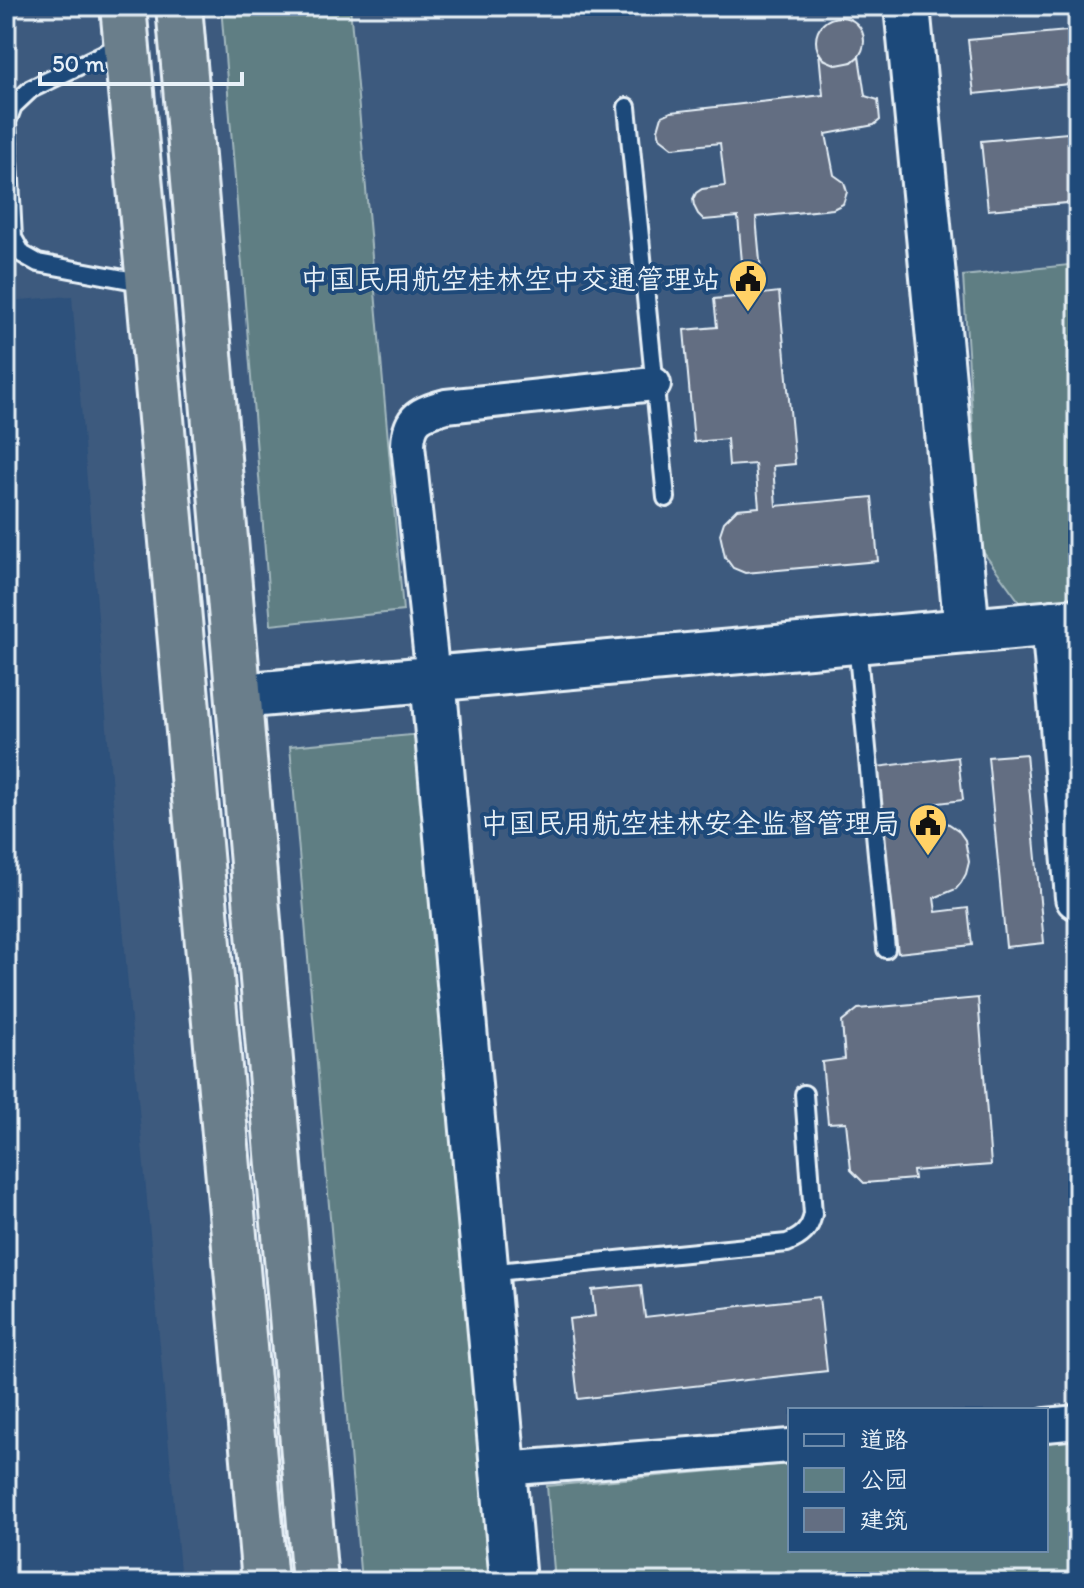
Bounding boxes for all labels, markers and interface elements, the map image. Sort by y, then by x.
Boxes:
scale bar [40,36,242,86]
text: 50 m [52,49,105,78]
public building icon: 中国民用航空桂林空中交通管理站 [727,258,769,313]
place label: 中国民用航空桂林空中交通管理站 [300,262,720,296]
public building icon: 中国民用航空桂林安全监督管理局 [907,802,949,857]
place label: 中国民用航空桂林安全监督管理局 [480,806,900,840]
legend [788,1408,1048,1552]
text: 道路 [860,1425,908,1454]
text: 公园 [860,1465,908,1494]
text: 建筑 [860,1505,908,1534]

